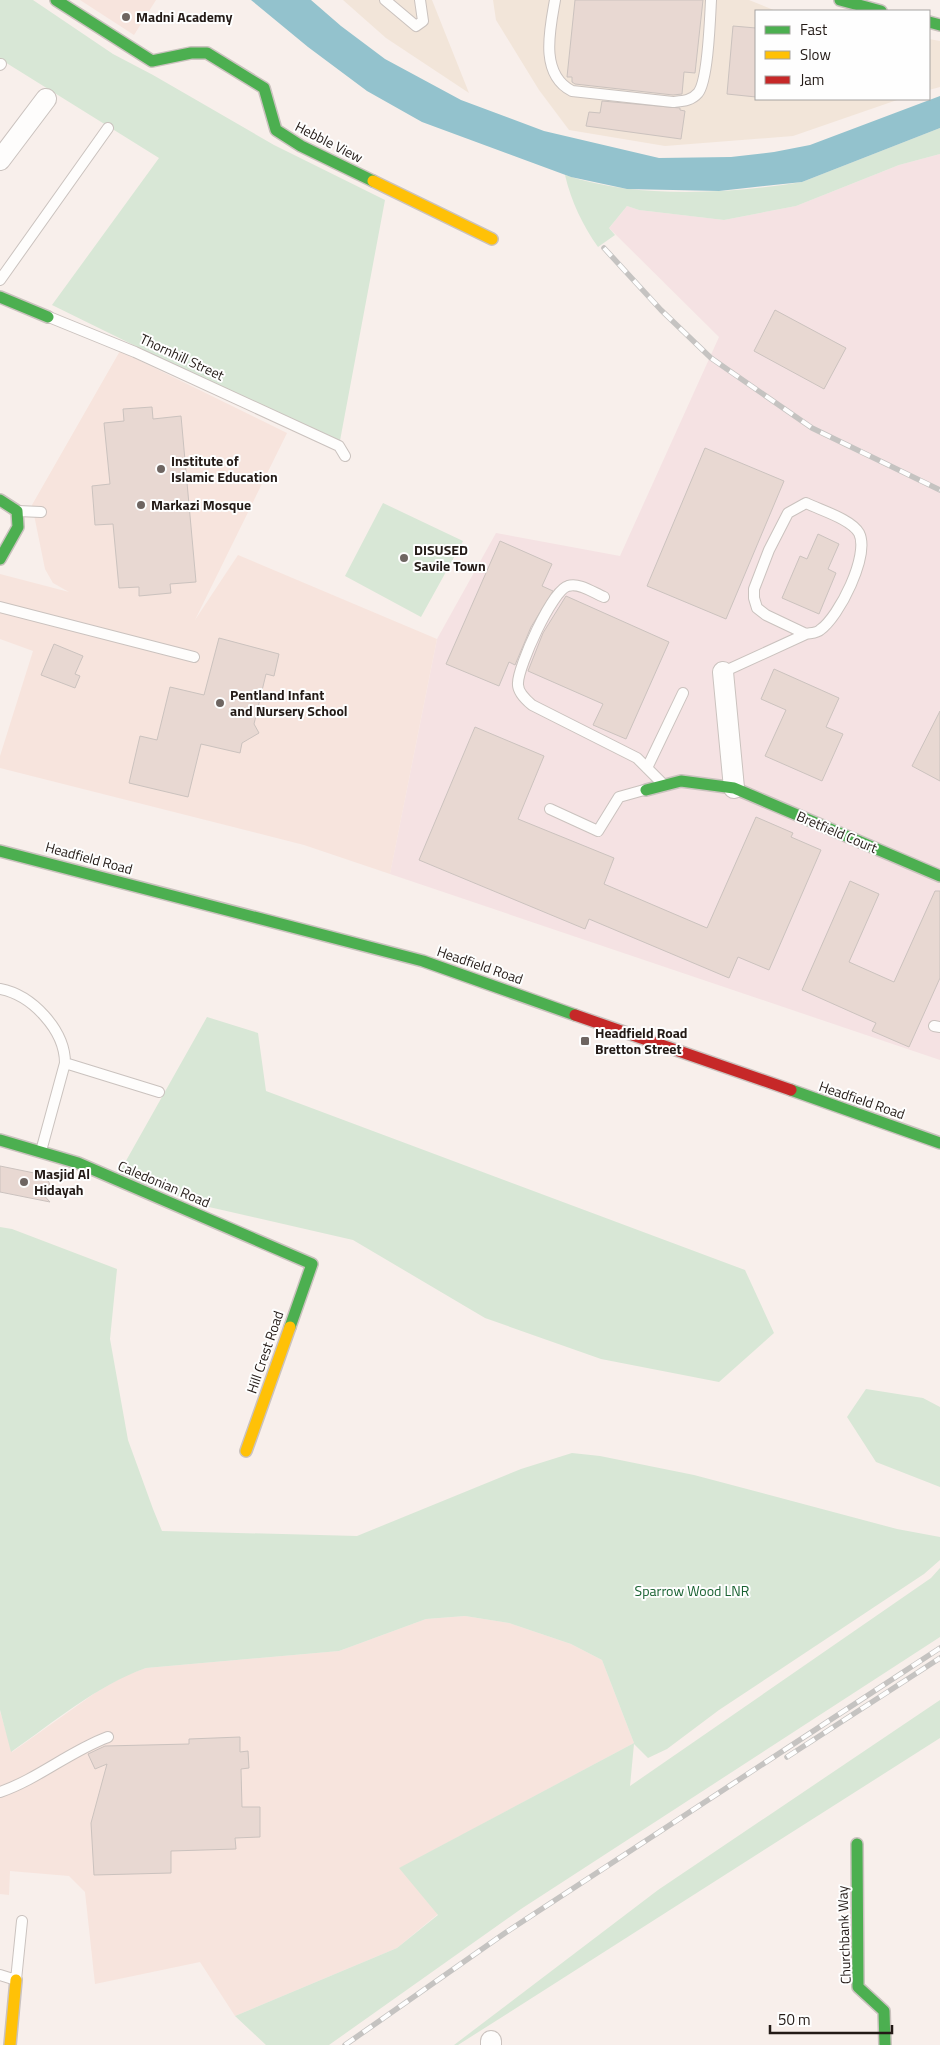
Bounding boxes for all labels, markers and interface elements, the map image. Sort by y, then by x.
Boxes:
place label: Madni Academy [136,6,233,27]
legend [755,10,930,100]
marker: Madni Academy [120,11,132,23]
text: Fast [800,18,828,41]
text: Slow [800,43,831,66]
text: Jam [800,68,824,91]
street label: Hebble View [292,116,367,168]
street label: Thornhill Street [137,328,228,385]
place label: Institute of Islamic Education [171,450,278,487]
marker: Institute of Islamic Education [155,463,167,475]
place label: Markazi Mosque [151,494,251,515]
marker: Markazi Mosque [135,499,147,511]
place label: DISUSED Savile Town [414,539,486,576]
marker: DISUSED Savile Town [398,552,410,564]
place label: Pentland Infant and Nursery School [230,684,348,721]
marker: Pentland Infant and Nursery School [214,697,226,709]
street label: Bretfield Court [794,805,881,858]
street label: Headfield Road [43,836,135,879]
street label: Headfield Road [434,940,526,989]
place label: Headfield Road Bretton Street [595,1022,688,1059]
marker: Headfield Road Bretton Street [579,1035,591,1047]
street label: Headfield Road [816,1075,908,1124]
street label: Caledonian Road [115,1155,214,1212]
place label: Masjid Al Hidayah [34,1163,90,1200]
marker: Masjid Al Hidayah [18,1176,30,1188]
street label: Hill Crest Road [241,1308,288,1396]
park label: Sparrow Wood LNR [635,1580,749,1601]
street label: Churchbank Way [831,1885,856,1985]
scale bar [770,2002,892,2034]
text: 50 m [778,2008,811,2031]

